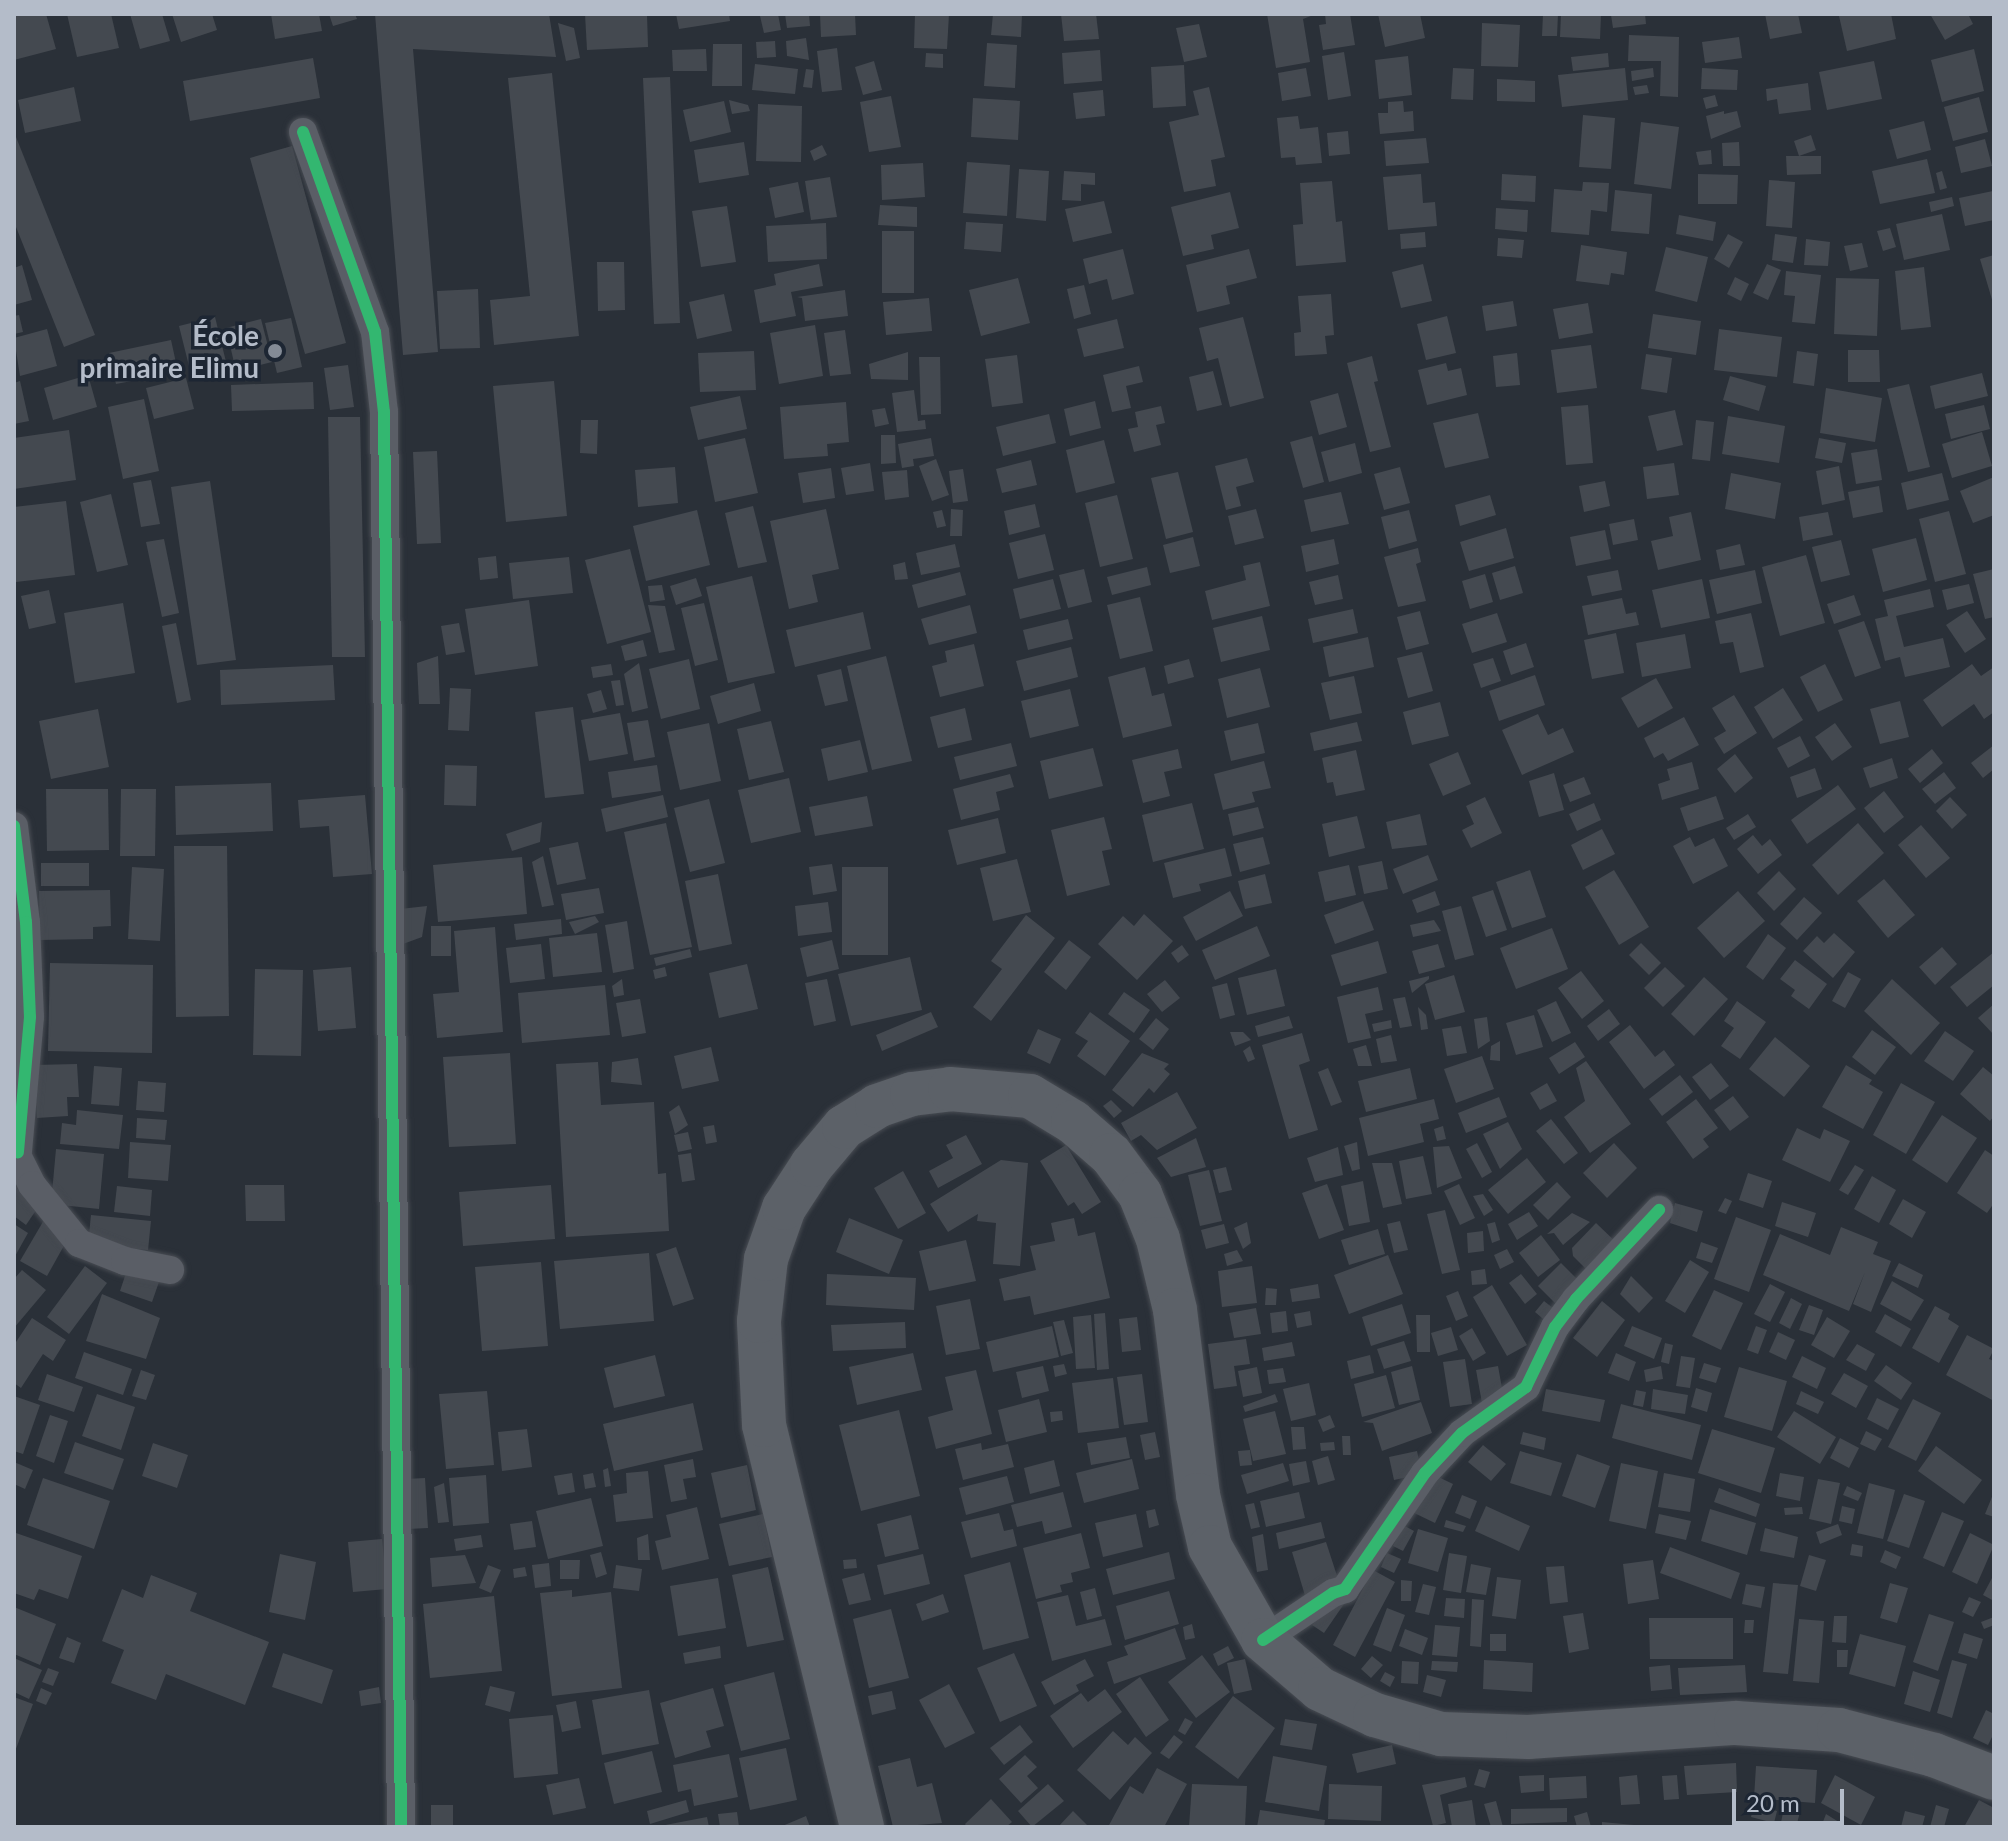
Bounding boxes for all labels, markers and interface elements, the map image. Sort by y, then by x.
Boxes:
place label: École primaire Elimu [80,318,259,384]
marker: École primaire Elimu [266,342,284,360]
scale bar [1736,1773,1848,1823]
text: 20 m [1746,1788,1800,1817]

